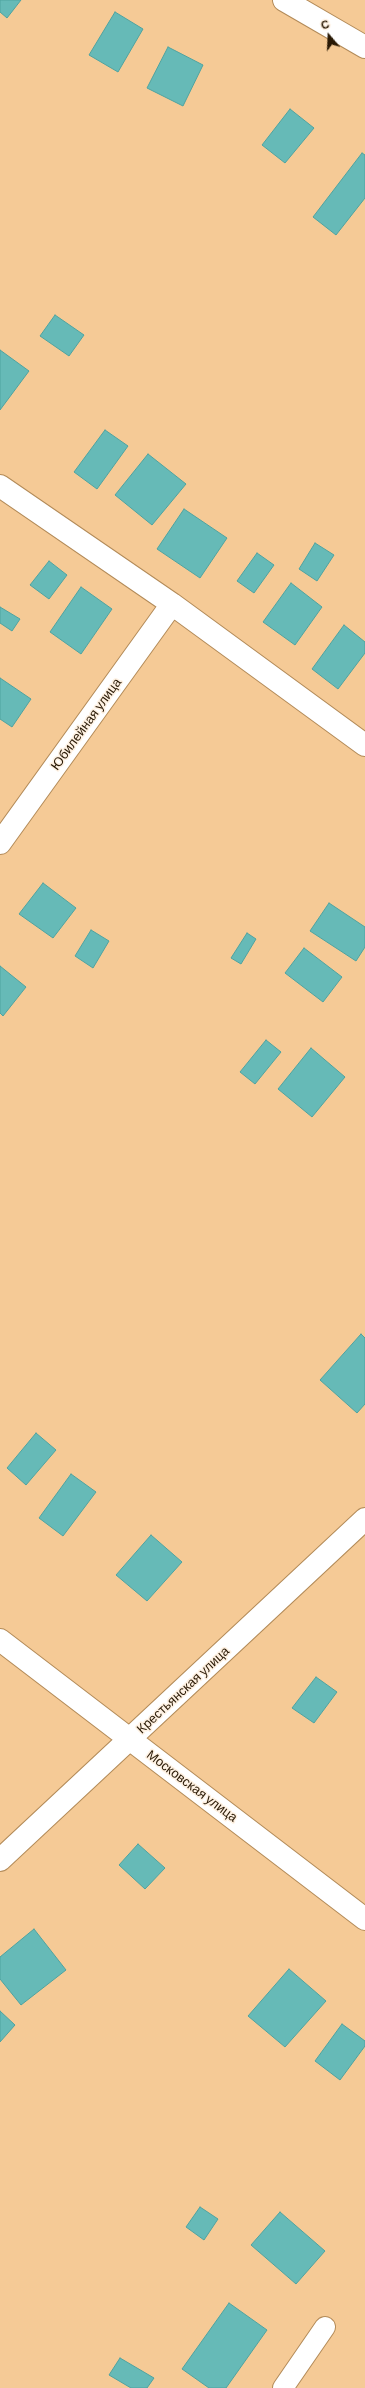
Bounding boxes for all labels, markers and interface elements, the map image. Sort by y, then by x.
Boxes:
north arrow [309,16,349,56]
text: С [319,17,331,32]
street label: Юбилейная улица [47,675,125,773]
street label: Крестьянская улица [134,1643,232,1737]
street label: Московская улица [144,1747,240,1825]

